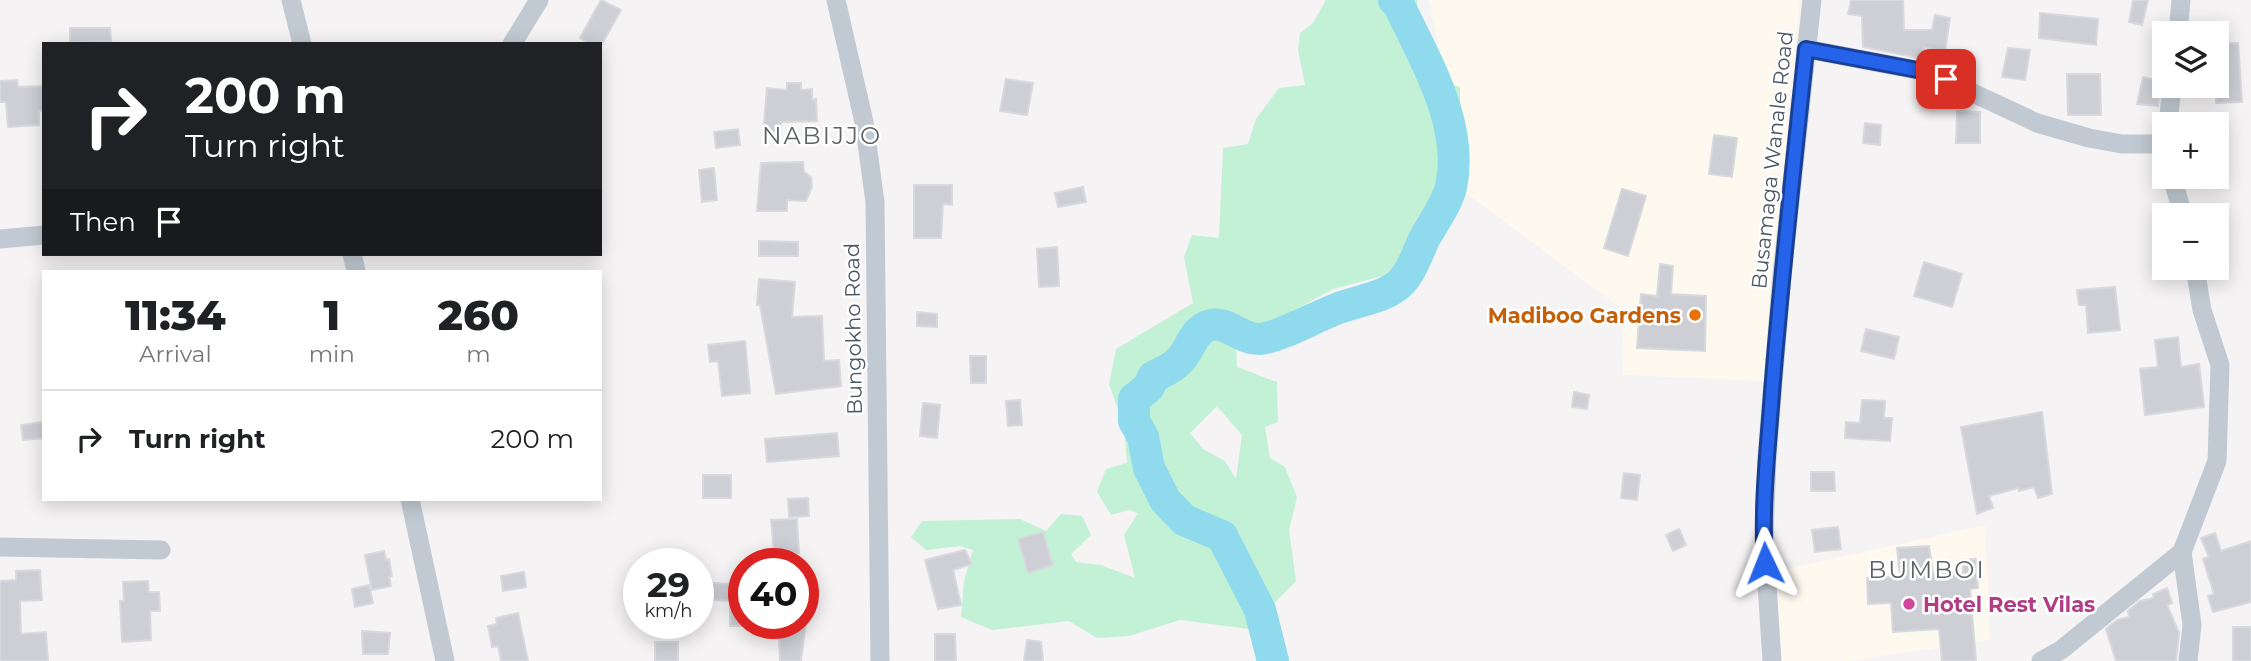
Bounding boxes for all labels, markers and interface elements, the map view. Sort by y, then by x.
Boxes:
map controls [2152,21,2229,280]
button: layers [2152,21,2229,98]
street label: Busamaga Wanale Road [1746,30,1798,290]
pin [1916,49,1976,109]
icon: arrive [1927,60,1965,98]
text: 200 m [185,66,346,125]
icon: right [70,70,161,161]
button: + [2152,112,2229,189]
district label: NABIJJO [762,121,882,150]
text: Turn right [185,126,345,165]
icon: arrive [150,203,188,241]
button: − [2152,203,2229,280]
text: Then [70,206,136,238]
street label: Bungokho Road [839,243,867,415]
text: 11:34 [125,289,226,341]
text: 1 [323,289,340,341]
text: 260 [438,289,519,341]
place label: Madiboo Gardens [1488,303,1681,328]
marker: Madiboo Gardens [1687,307,1703,323]
text: Arrival [139,340,212,368]
text: min [309,340,355,368]
text: m [466,340,491,368]
icon: right [70,420,108,458]
text: Turn right [129,423,265,455]
text: 200 m [490,423,574,455]
position arrow [1728,526,1802,600]
speed limit sign: 40 [728,548,819,639]
district label: BUMBOI [1868,555,1986,584]
text: 29 [647,563,690,606]
place label: Hotel Rest Vilas [1923,592,2095,617]
marker: Hotel Rest Vilas [1901,596,1917,612]
text: km/h [644,600,693,622]

